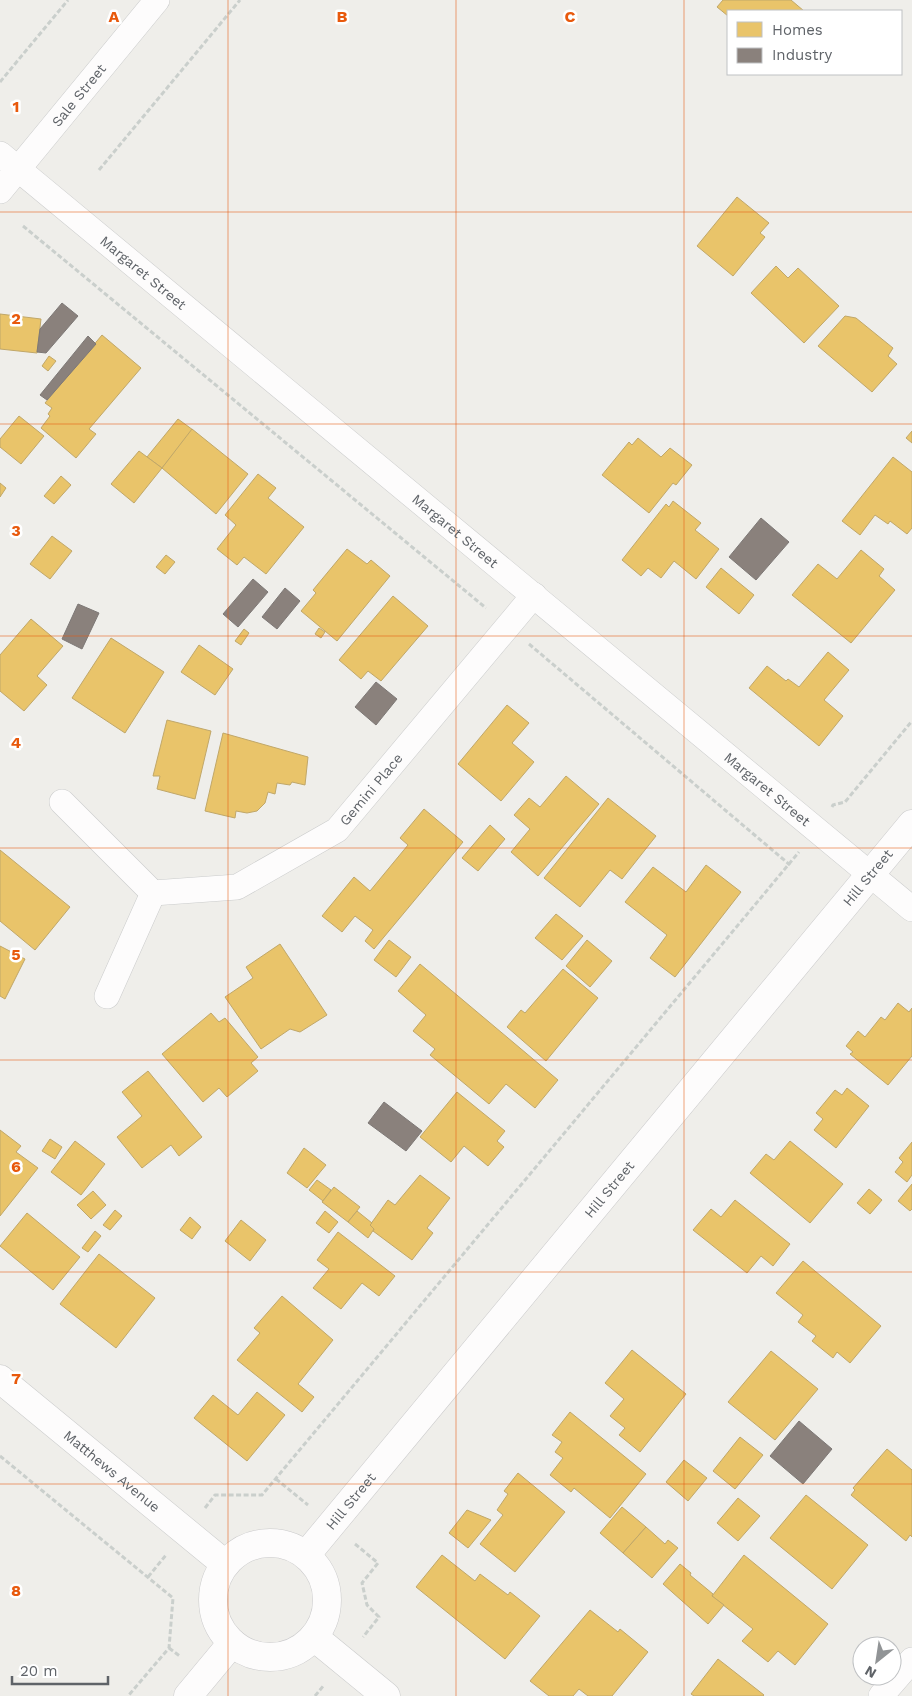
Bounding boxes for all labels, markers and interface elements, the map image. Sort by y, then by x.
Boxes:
text: A [109,7,120,26]
text: B [337,7,348,26]
text: C [565,7,576,26]
legend [727,10,902,75]
text: Homes [772,21,823,39]
text: Industry [772,46,833,64]
street label: Sale Street [48,61,109,130]
text: 1 [13,97,19,116]
street label: Margaret Street [97,232,190,313]
text: 2 [11,309,21,328]
street label: Margaret Street [409,491,502,571]
text: 3 [11,521,21,540]
text: 4 [11,733,21,752]
street label: Margaret Street [721,749,814,829]
street label: Gemini Place [336,750,406,829]
street label: Hill Street [839,846,896,909]
text: 5 [11,945,21,964]
text: 6 [11,1157,21,1176]
street label: Hill Street [581,1158,637,1221]
text: 7 [11,1369,21,1388]
street label: Matthews Avenue [61,1427,163,1515]
street label: Hill Street [322,1469,379,1533]
text: 8 [11,1581,21,1600]
north arrow [852,1636,902,1686]
scale bar [12,1654,109,1686]
text: 20 m [20,1662,58,1680]
text: N [862,1663,879,1682]

